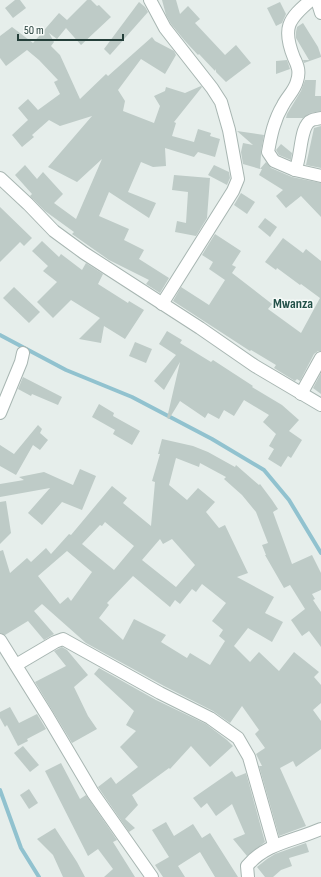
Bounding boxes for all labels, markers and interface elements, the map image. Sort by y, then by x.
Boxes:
scale bar [18,16,123,42]
text: 50 m [24,23,44,38]
district label: Mwanza [273,295,313,312]

